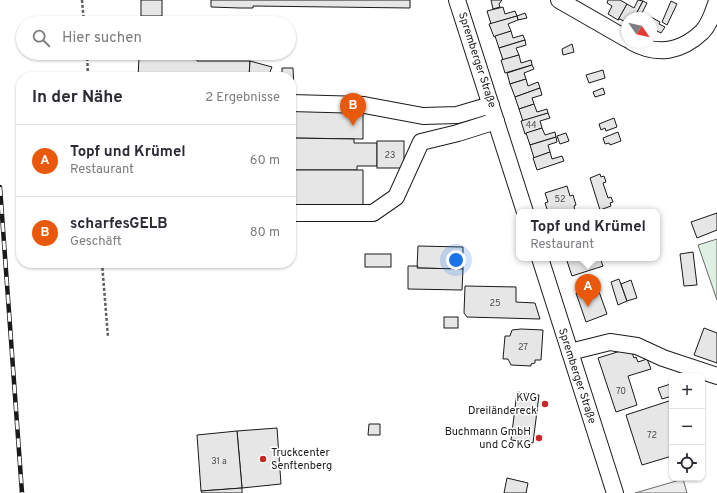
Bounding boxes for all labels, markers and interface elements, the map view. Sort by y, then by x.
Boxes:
street label: Spremberger Straße [455,10,499,110]
north arrow [621,12,657,48]
search box [16,16,296,60]
icon: search [30,27,52,49]
text: Hier suchen [62,29,142,48]
text: In der Nähe [32,87,123,109]
text: 2 Ergebnisse [205,90,280,106]
pin: B [340,93,366,126]
house number: 44 [525,120,537,131]
text: Topf und Krümel [70,143,186,162]
house number: 23 [385,150,395,161]
text: A [40,153,50,169]
text: 60 m [250,153,280,169]
text: Restaurant [70,162,134,178]
house number: 52 [554,194,566,205]
popup [516,209,660,261]
text: scharfesGELB [70,215,168,234]
text: Topf und Krümel [530,218,646,237]
text: B [41,225,49,241]
text: 80 m [250,225,280,241]
text: Geschäft [70,234,122,250]
text: Restaurant [530,237,594,253]
your location [446,250,466,270]
pin: A [575,274,601,307]
house number: 25 [489,298,501,309]
street label: Spremberger Straße [555,326,599,426]
house number: 27 [518,342,528,353]
map controls [669,373,705,481]
button: + [669,373,705,409]
house number: 70 [616,386,626,397]
place label: KVG Dreiländereck [468,391,537,418]
marker: KVG Dreiländereck [540,399,550,409]
button: − [669,409,705,445]
place label: Buchmann GmbH und Co KG [445,425,531,452]
house number: 72 [647,430,657,441]
marker: Buchmann GmbH und Co KG [534,433,544,443]
button: locate [669,445,705,481]
place label: Truckcenter Senftenberg [271,446,332,473]
marker: Truckcenter Senftenberg [258,454,268,464]
house number: 31 a [211,456,227,467]

